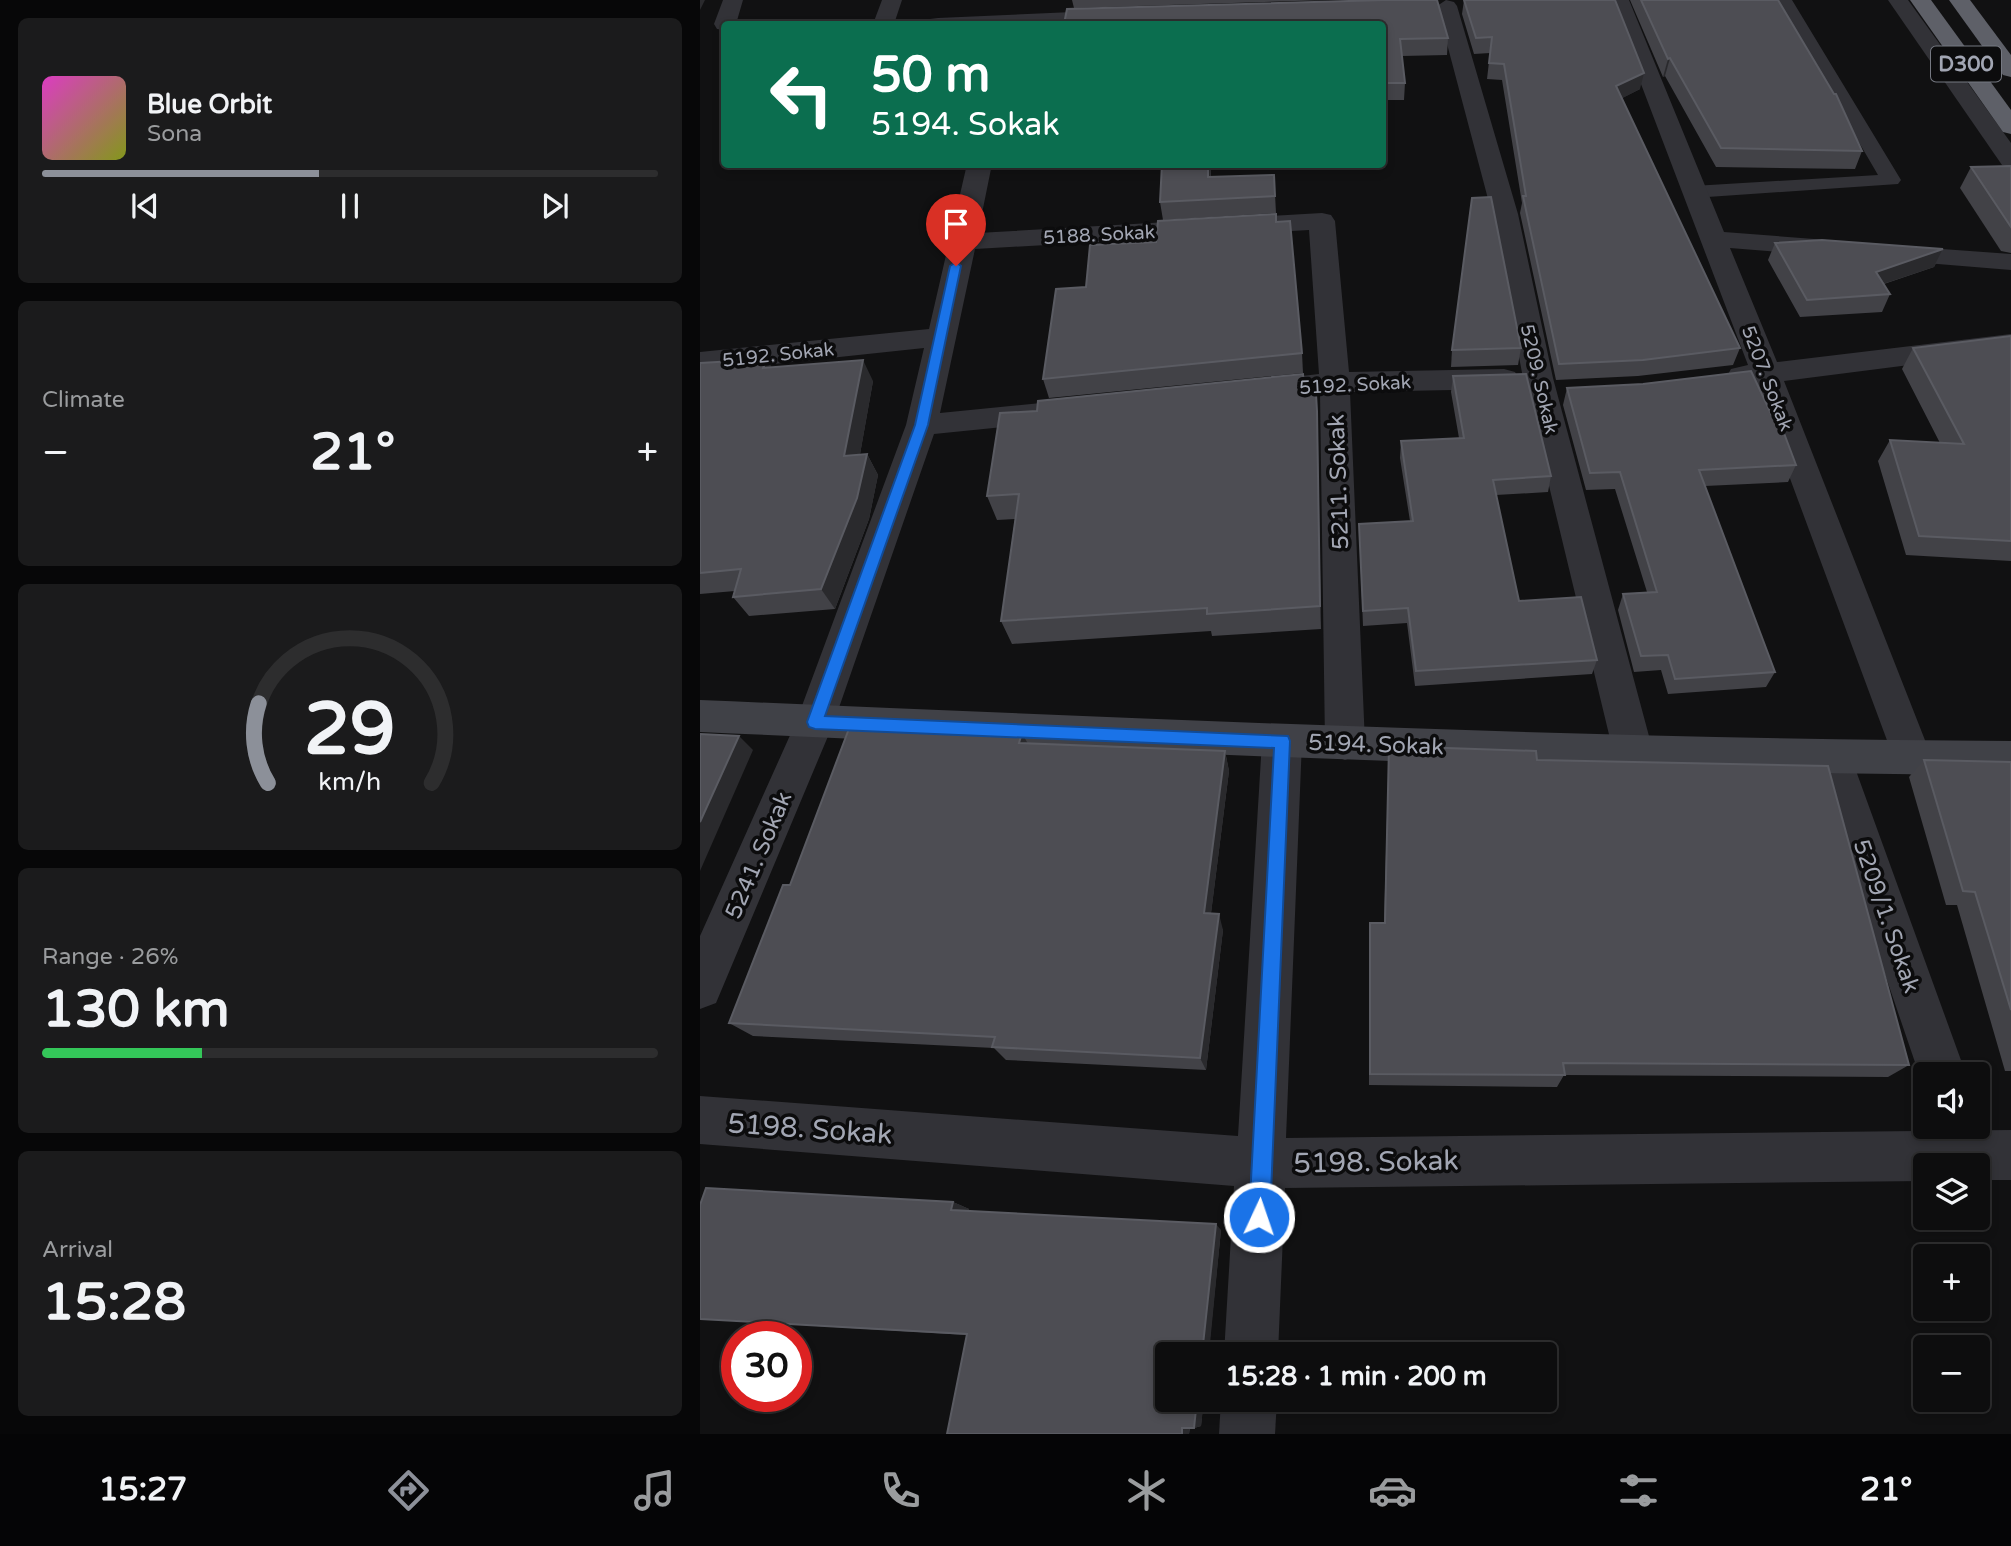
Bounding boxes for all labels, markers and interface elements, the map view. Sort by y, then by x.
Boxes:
text: 50 m [871,46,990,105]
road number: D300 [1931,46,2001,82]
icon: left [756,49,847,140]
text: Blue Orbit [147,89,272,120]
text: 5194. Sokak [871,106,1060,144]
text: Sona [147,120,202,148]
icon: previous [126,187,164,225]
icon: pause [331,187,369,225]
icon: next [536,187,574,225]
pin [926,194,986,266]
icon: arrive [937,205,975,243]
street label: 5188. Sokak [1043,221,1156,249]
street label: 5209. Sokak [1516,322,1562,436]
street label: 5207. Sokak [1737,323,1797,434]
street label: 5192. Sokak [721,338,835,372]
street label: 5192. Sokak [1299,371,1412,399]
text: Climate [42,386,125,414]
street label: 5211. Sokak [1323,414,1355,550]
text: 21° [310,421,395,484]
text: − [42,430,69,476]
text: + [637,430,658,476]
text: 29 [304,686,396,774]
street label: 5194. Sokak [1308,729,1444,761]
text: km/h [319,767,381,797]
street label: 5241. Sokak [720,787,798,923]
street label: 5209/1. Sokak [1847,836,1925,997]
text: Range · 26% [42,943,178,971]
text: 130 km [42,978,230,1041]
map controls [1913,1062,1990,1412]
button: sound [1913,1062,1990,1139]
street label: 5198. Sokak [726,1106,893,1152]
street label: 5198. Sokak [1293,1144,1459,1180]
button: layers [1913,1153,1990,1230]
position arrow [1222,1180,1296,1254]
text: Arrival [42,1236,113,1264]
button: + [1913,1244,1990,1321]
text: 15:28 [42,1271,186,1334]
speed limit sign: 30 [721,1321,812,1412]
button: − [1913,1335,1990,1412]
text: 15:28 · 1 min · 200 m [1225,1361,1487,1392]
icon: directions [384,1466,433,1515]
icon: music [630,1466,679,1515]
icon: phone [876,1466,925,1515]
icon: climate [1122,1466,1171,1515]
icon: car [1368,1466,1417,1515]
icon: filters [1614,1466,1663,1515]
text: 15:27 [98,1471,187,1509]
text: 21° [1860,1471,1912,1509]

